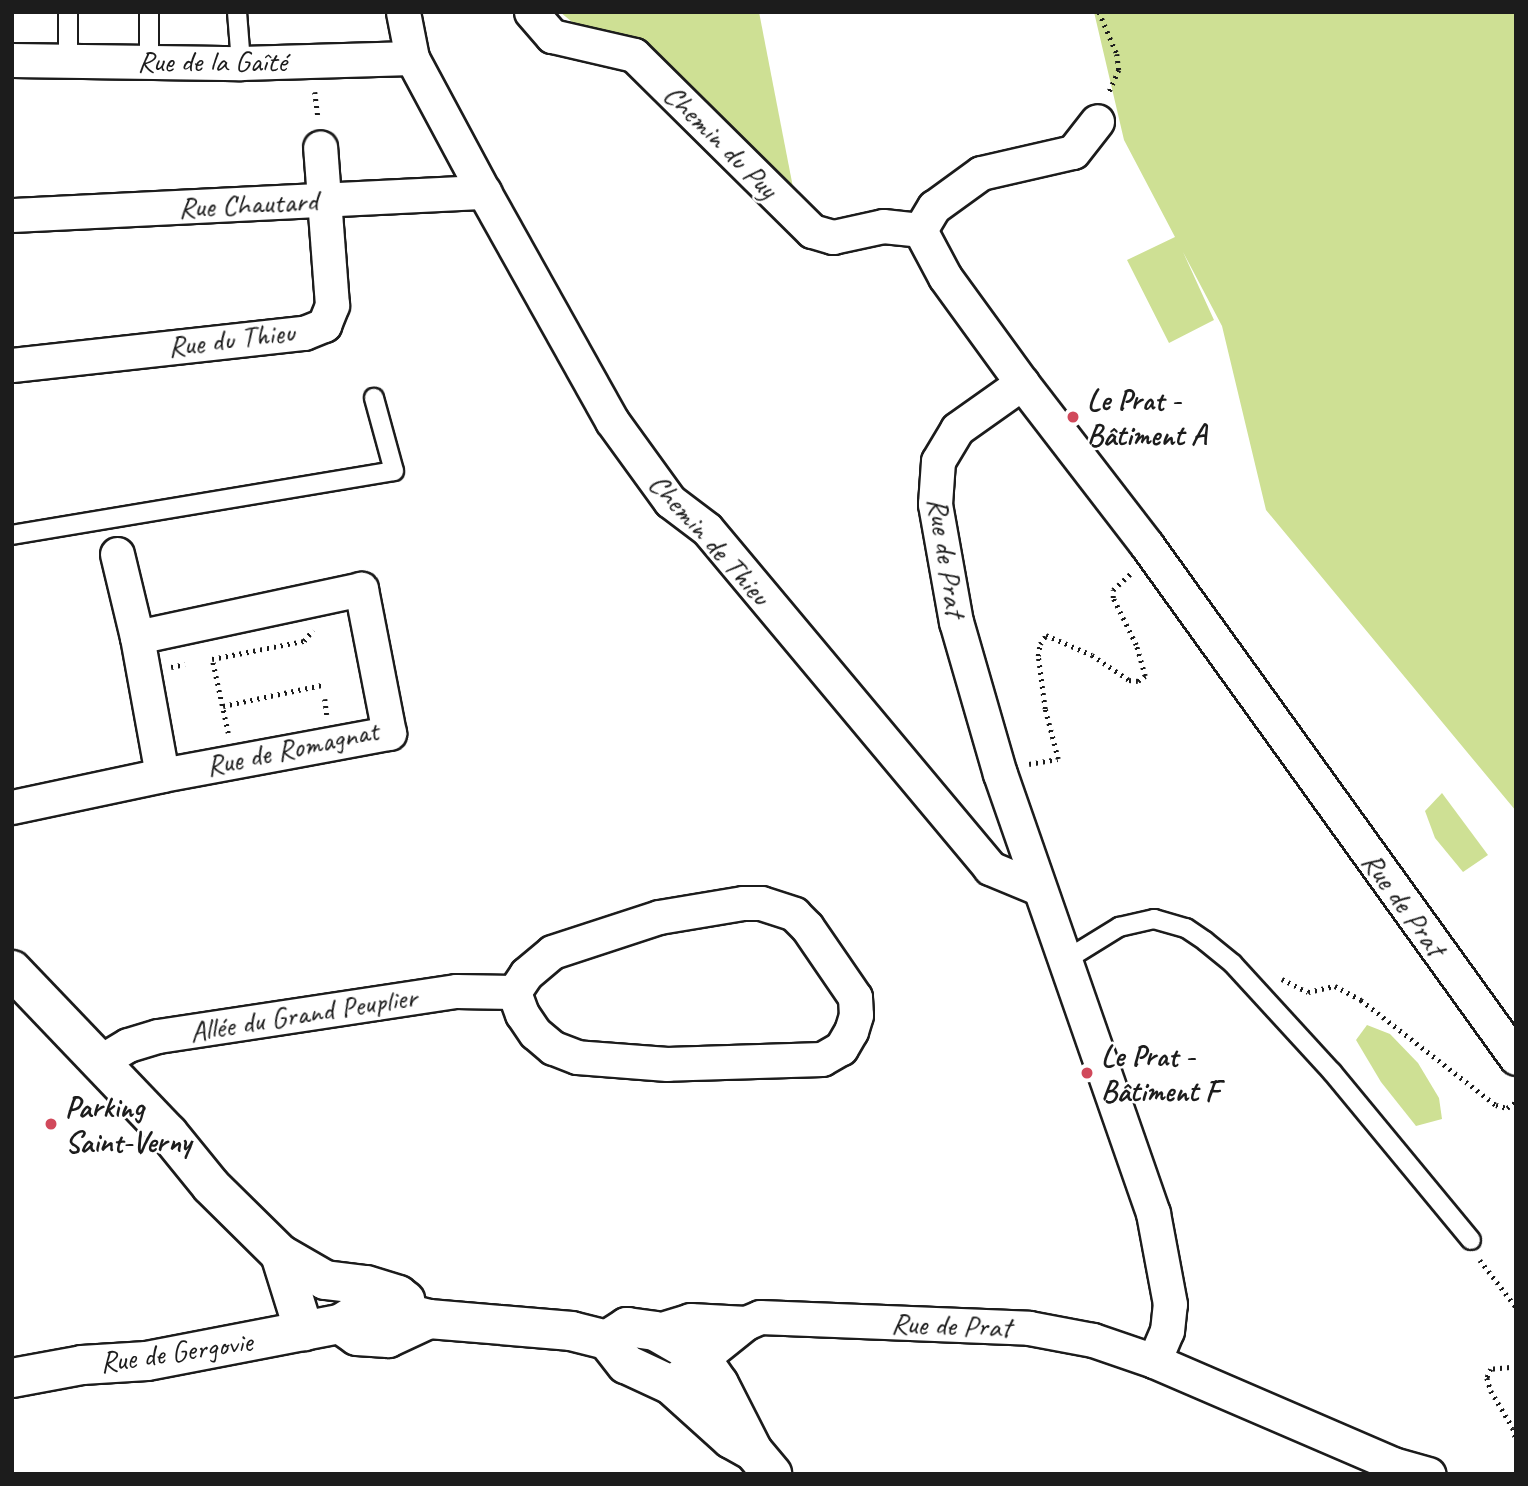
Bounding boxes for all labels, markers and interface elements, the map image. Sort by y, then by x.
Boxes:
street label: Rue de la Gaîté [137,43,287,79]
street label: Chemin du Puy [656,76,786,206]
street label: Rue Chautard [177,182,319,226]
street label: Rue du Thieu [165,313,297,365]
place label: Le Prat - Bâtiment A [1087,382,1206,452]
marker: Le Prat - Bâtiment A [1065,409,1081,425]
street label: Chemin de Thieu [641,465,779,613]
street label: Rue de Prat [920,495,974,619]
street label: Rue de Romagnat [203,712,381,784]
street label: Rue de Prat [1354,845,1454,963]
street label: Allée du Grand Peuplier [187,978,419,1050]
place label: Le Prat - Bâtiment F [1101,1038,1219,1108]
marker: Le Prat - Bâtiment F [1079,1065,1095,1081]
place label: Parking Saint-Verny [65,1089,191,1160]
marker: Parking Saint-Verny [43,1116,59,1132]
street label: Rue de Prat [891,1305,1011,1345]
street label: Rue de Gergovie [97,1323,255,1381]

